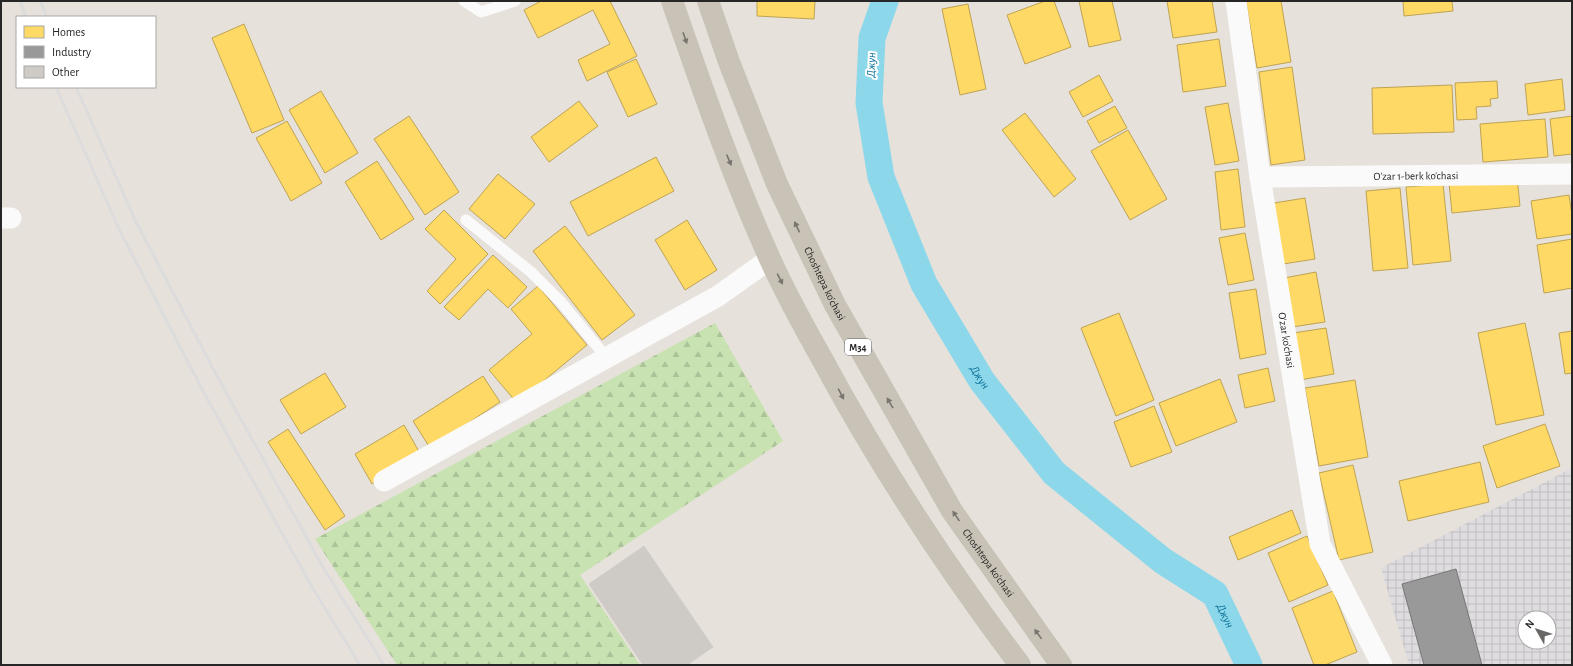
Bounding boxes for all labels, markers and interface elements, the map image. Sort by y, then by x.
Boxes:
legend [16,16,156,88]
text: Homes [52,26,85,38]
one-way arrow [682,32,688,44]
text: Industry [52,46,91,59]
water label: Джун [865,52,877,79]
text: Other [52,66,79,78]
one-way arrow [726,154,732,166]
street label: O'zar 1-berk ko'chasi [1374,170,1458,182]
one-way arrow [794,221,800,232]
street label: Choshtepa ko'chasi [802,245,847,322]
one-way arrow [777,274,784,285]
street label: O'zar ko'chasi [1276,312,1296,369]
road number: M34 [845,339,871,355]
water label: Джун [967,362,992,391]
one-way arrow [838,389,844,400]
one-way arrow [887,398,894,409]
one-way arrow [952,510,960,521]
street label: Choshtepa ko'chasi [960,527,1016,599]
water label: Джун [1214,601,1236,630]
north arrow [1517,610,1557,650]
text: N [1523,618,1536,630]
one-way arrow [1034,628,1043,639]

